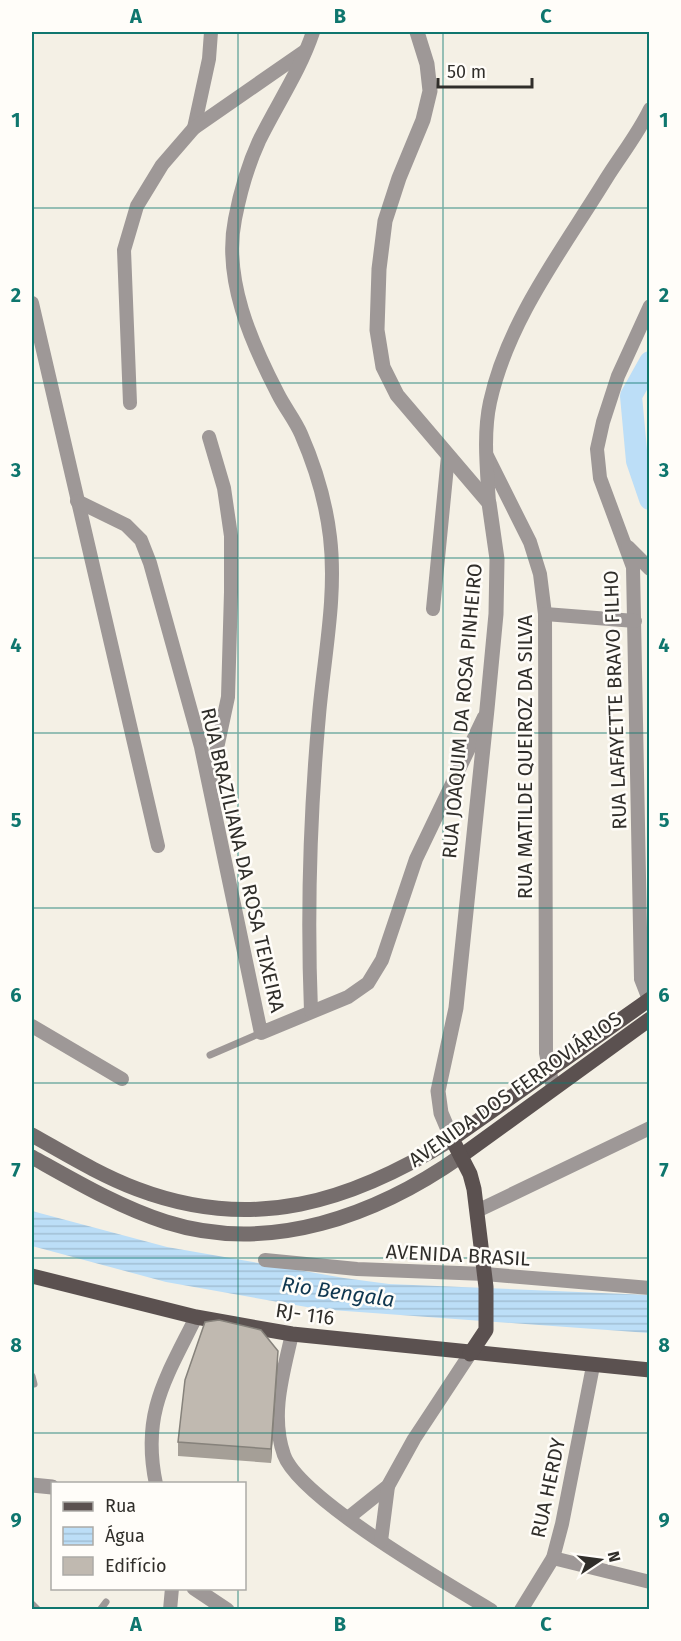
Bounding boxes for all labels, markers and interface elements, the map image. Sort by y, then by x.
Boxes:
text: A [129,4,143,28]
text: B [334,4,346,28]
text: C [540,4,552,28]
scale bar [438,51,532,89]
text: 50 m [447,61,486,83]
text: 1 [11,108,21,132]
text: 1 [659,108,669,132]
text: 2 [11,283,21,307]
text: 2 [659,283,669,307]
text: 3 [10,458,21,482]
text: 3 [658,458,669,482]
street label: RUA JOAQUIM DA ROSA PINHEIRO [437,562,487,860]
street label: RUA LAFAYETTE BRAVO FILHO [598,570,632,830]
street label: RUA MATILDE QUEIROZ DA SILVA [513,614,537,899]
text: 4 [10,633,22,657]
text: 4 [658,633,670,657]
street label: RUA BRAZILIANA DA ROSA TEIXEIRA [196,705,290,1015]
text: 5 [11,808,22,832]
text: 5 [659,808,670,832]
text: 6 [10,983,22,1007]
text: 6 [658,983,670,1007]
street label: AVENIDA DOS FERROVIÁRIOS [404,1006,626,1172]
text: 7 [11,1158,21,1182]
text: 7 [659,1158,669,1182]
street label: AVENIDA BRASIL [385,1239,531,1271]
water label: Rio Bengala [280,1271,396,1313]
street label: RJ- 116 [274,1298,336,1330]
text: 8 [10,1333,22,1357]
text: 8 [658,1333,670,1357]
street label: RUA HERDY [526,1436,570,1540]
legend [51,1482,246,1590]
text: Rua [105,1495,136,1517]
text: 9 [10,1508,22,1532]
text: 9 [658,1508,670,1532]
text: Água [105,1524,145,1547]
north arrow [570,1530,630,1590]
text: N [604,1549,625,1564]
text: Edifício [105,1555,167,1577]
text: A [129,1612,143,1636]
text: B [334,1612,346,1636]
text: C [540,1612,552,1636]

